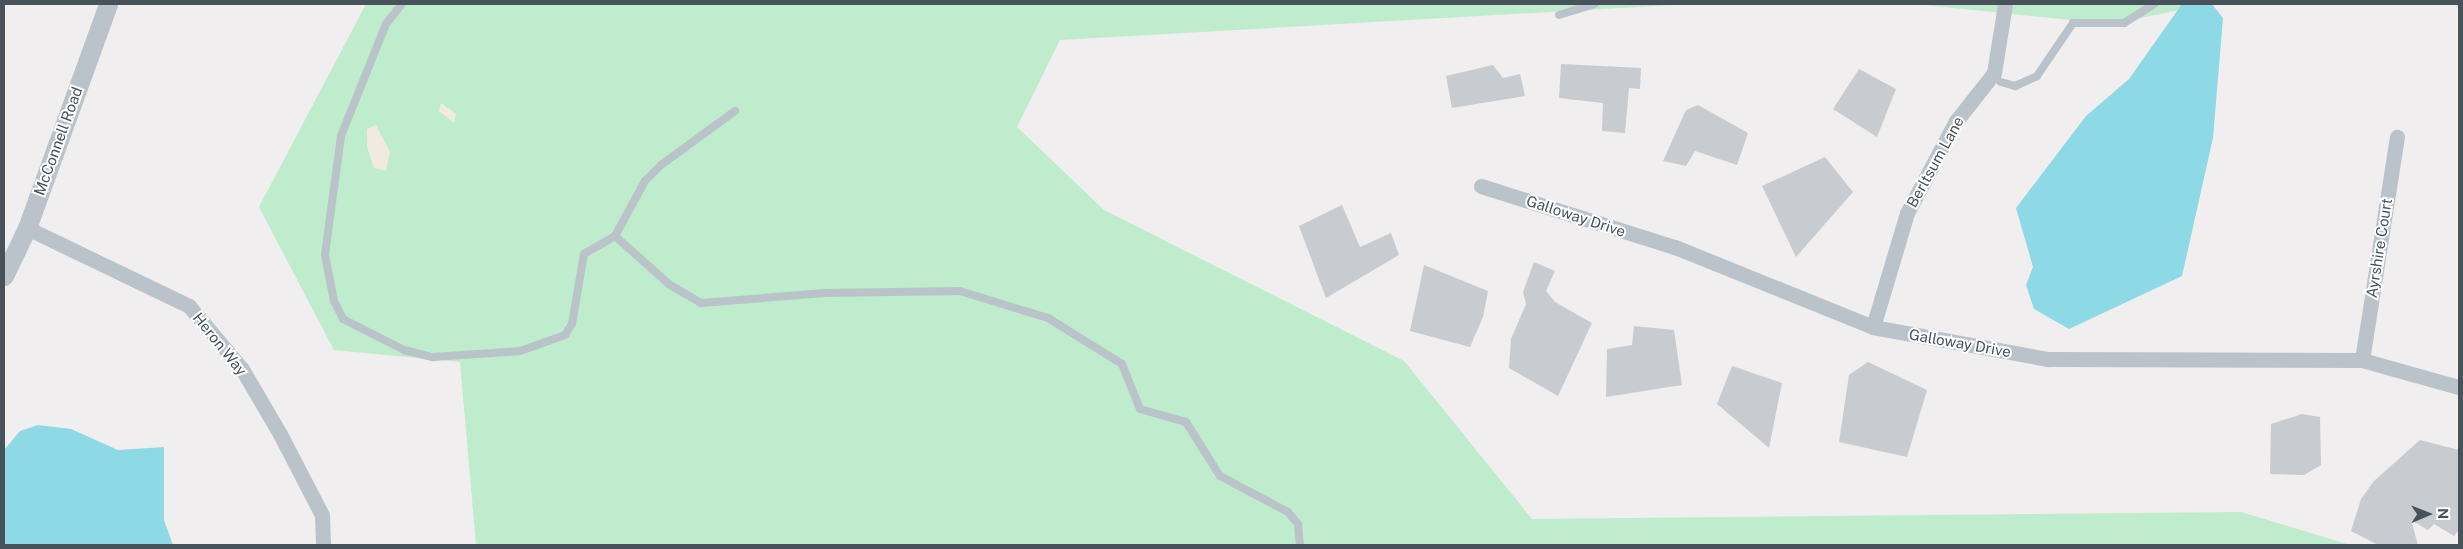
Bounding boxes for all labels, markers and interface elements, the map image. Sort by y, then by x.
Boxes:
street label: McConnell Road [30,84,86,198]
street label: Berltsum Lane [1903,113,1967,211]
street label: Galloway Drive [1524,191,1628,241]
street label: Ayrshire Court [2362,197,2396,299]
street label: Heron Way [189,309,251,379]
street label: Galloway Drive [1908,325,2012,361]
north arrow [2403,489,2453,539]
text: N [2435,508,2451,519]

